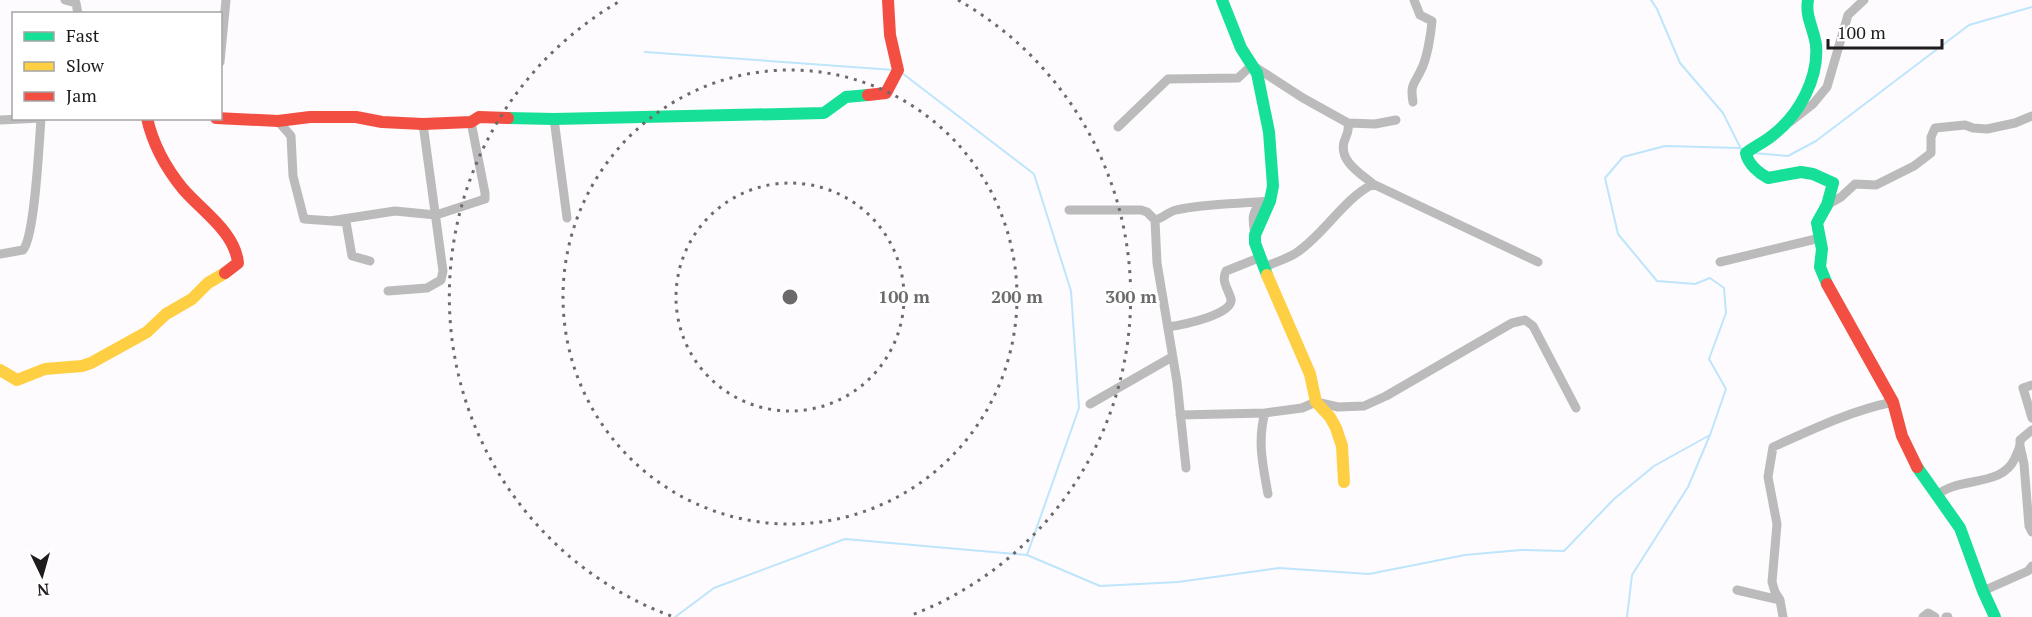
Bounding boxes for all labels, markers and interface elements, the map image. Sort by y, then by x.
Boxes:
legend [12,12,222,120]
scale bar [1828,12,1942,50]
text: 100 m [1837,20,1886,44]
text: Fast [66,23,100,47]
text: Slow [66,53,105,77]
text: Jam [66,83,97,107]
text: 100 m [878,284,930,308]
text: 200 m [991,284,1043,308]
text: 300 m [1105,284,1157,308]
centre of rings [780,287,800,307]
north arrow [12,545,72,605]
text: N [36,578,50,601]

